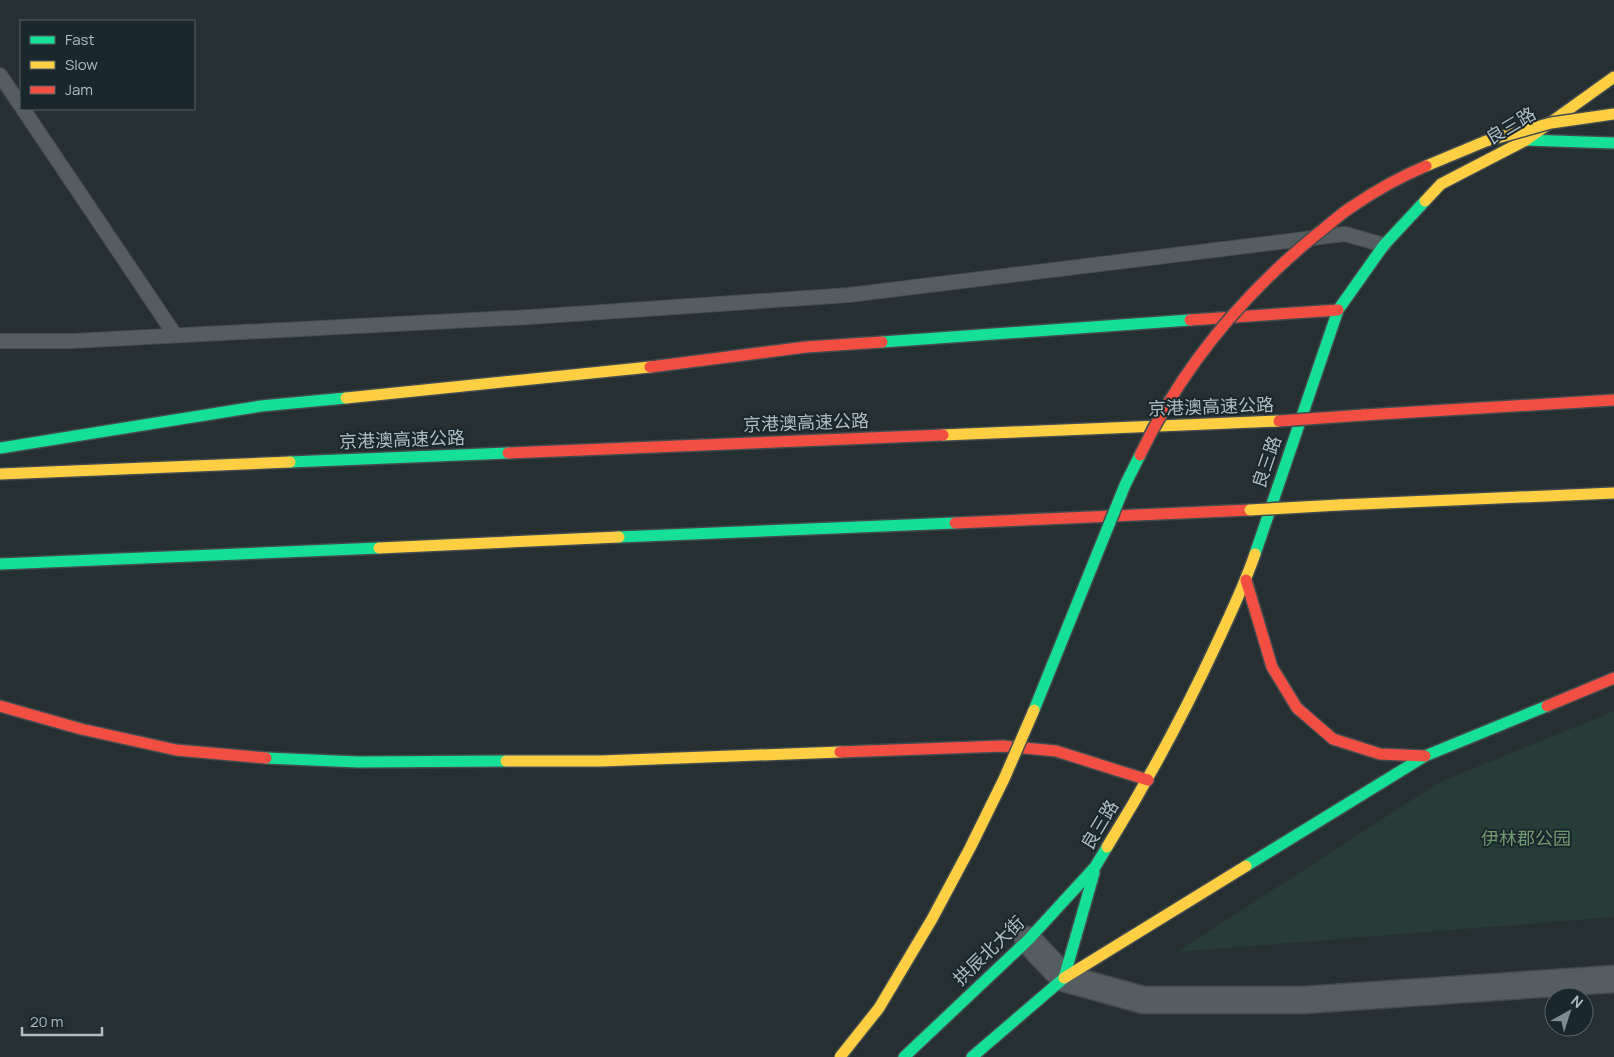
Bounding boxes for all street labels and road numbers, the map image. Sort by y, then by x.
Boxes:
street label: 良三路 [1481,101,1540,149]
street label: 京港澳高速公路 [1148,392,1274,420]
street label: 京港澳高速公路 [743,408,869,436]
street label: 京港澳高速公路 [339,425,465,453]
street label: 良三路 [1246,432,1286,491]
street label: 良三路 [1075,795,1123,854]
street label: 拱辰北大街 [948,910,1029,990]

